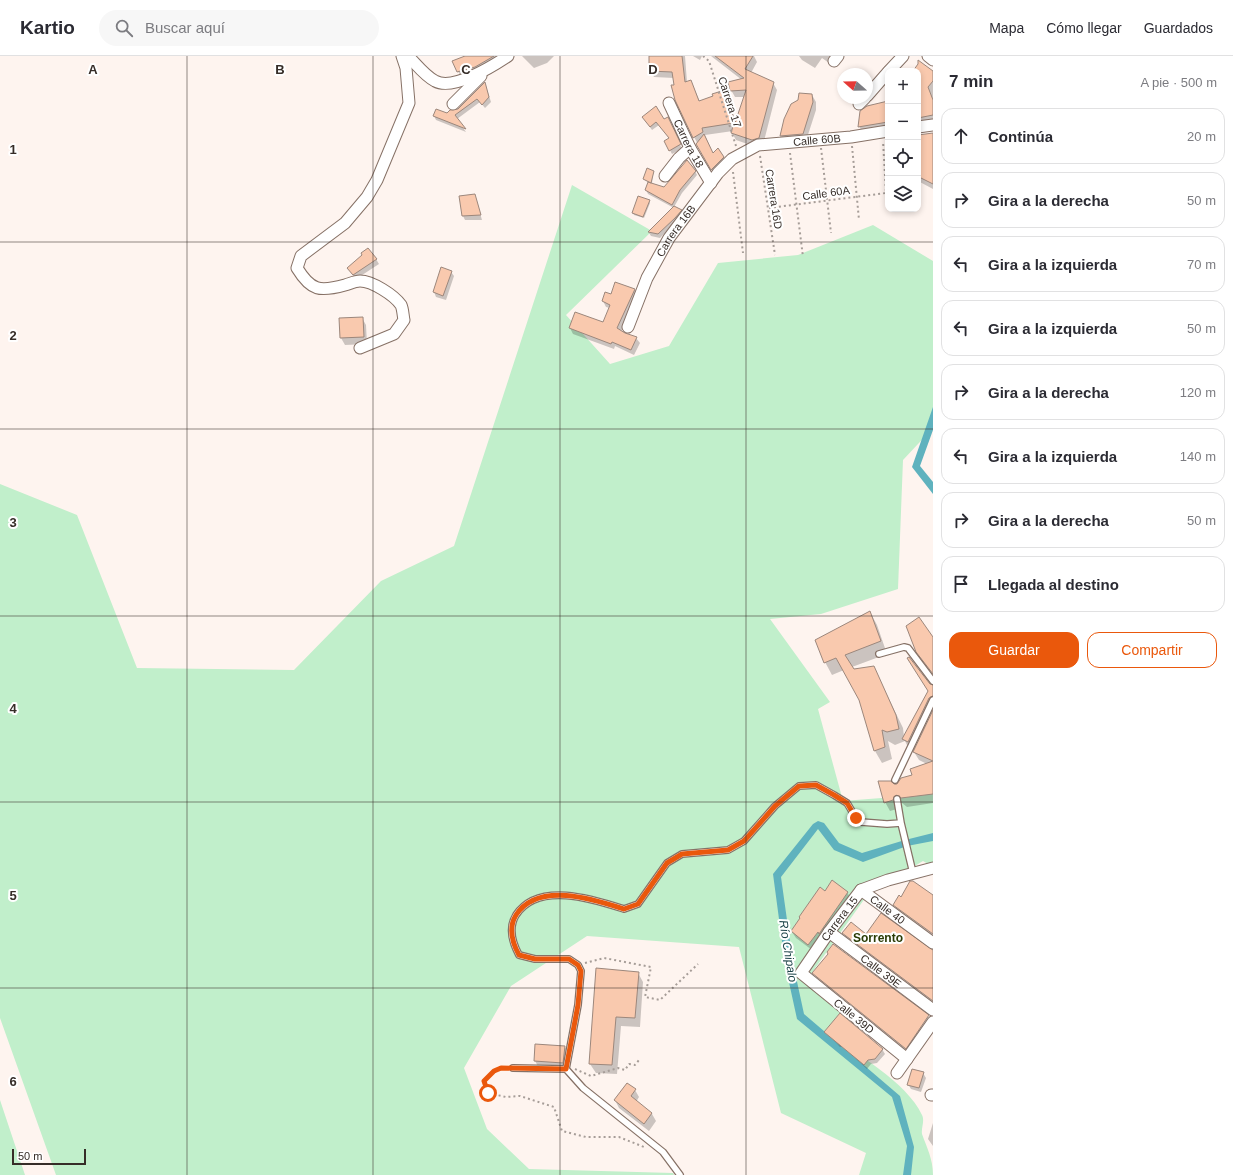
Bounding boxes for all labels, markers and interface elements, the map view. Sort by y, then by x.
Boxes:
search box [99,10,379,46]
text: Kartio [20,17,75,38]
icon: search [113,17,135,39]
text: Buscar aquí [145,19,225,36]
text: Mapa [989,20,1024,36]
text: Cómo llegar [1046,20,1122,36]
text: Guardados [1144,20,1213,36]
text: A [88,62,98,77]
text: B [275,62,285,77]
text: C [461,62,471,77]
text: D [648,62,658,77]
north arrow [837,68,873,104]
map controls [885,68,921,212]
button: + [885,68,921,104]
text: 7 min [949,72,993,91]
street label: Carrera 17 [716,75,744,129]
text: A pie · 500 m [1140,75,1217,90]
button: − [885,104,921,140]
street label: Carrera 18 [671,117,706,170]
icon: ahead [950,125,972,147]
text: Continúa [988,128,1053,145]
text: 20 m [1187,129,1216,144]
street label: Calle 60B [793,132,841,148]
button: locate [885,140,921,176]
text: 1 [9,142,17,157]
street label: Carrera 16D [763,168,785,230]
button: layers [885,176,921,212]
street label: Calle 60A [802,184,851,202]
icon: right [950,189,972,211]
text: Gira a la derecha [988,192,1109,209]
text: 50 m [1187,193,1216,208]
street label: Carrera 16B [654,203,698,259]
icon: left [950,253,972,275]
text: Gira a la izquierda [988,256,1117,273]
text: 70 m [1187,257,1216,272]
icon: left [950,317,972,339]
text: Gira a la izquierda [988,320,1117,337]
text: 50 m [1187,321,1216,336]
text: 2 [9,328,17,343]
icon: right [950,381,972,403]
text: Gira a la derecha [988,384,1109,401]
text: 120 m [1180,385,1216,400]
icon: left [950,445,972,467]
text: Gira a la izquierda [988,448,1117,465]
text: 140 m [1180,449,1216,464]
icon: right [950,509,972,531]
text: Gira a la derecha [988,512,1109,529]
text: 50 m [1187,513,1216,528]
text: 3 [9,515,17,530]
icon: arrive [950,573,972,595]
text: Llegada al destino [988,576,1119,593]
button: Guardar [949,632,1079,668]
button: Compartir [1087,632,1217,668]
text: 4 [9,701,17,716]
route end [847,809,865,827]
text: 5 [9,888,17,903]
street label: Calle 40 [868,893,907,926]
street label: Carrera 15 [819,894,860,943]
water label: Río Chipalo [776,919,800,983]
district label: Sorrento [853,931,903,945]
street label: Calle 39E [858,952,904,990]
street label: Calle 39D [831,996,877,1036]
text: 6 [9,1074,17,1089]
route start [479,1084,497,1102]
scale bar [12,1147,86,1166]
text: 50 m [18,1150,42,1162]

